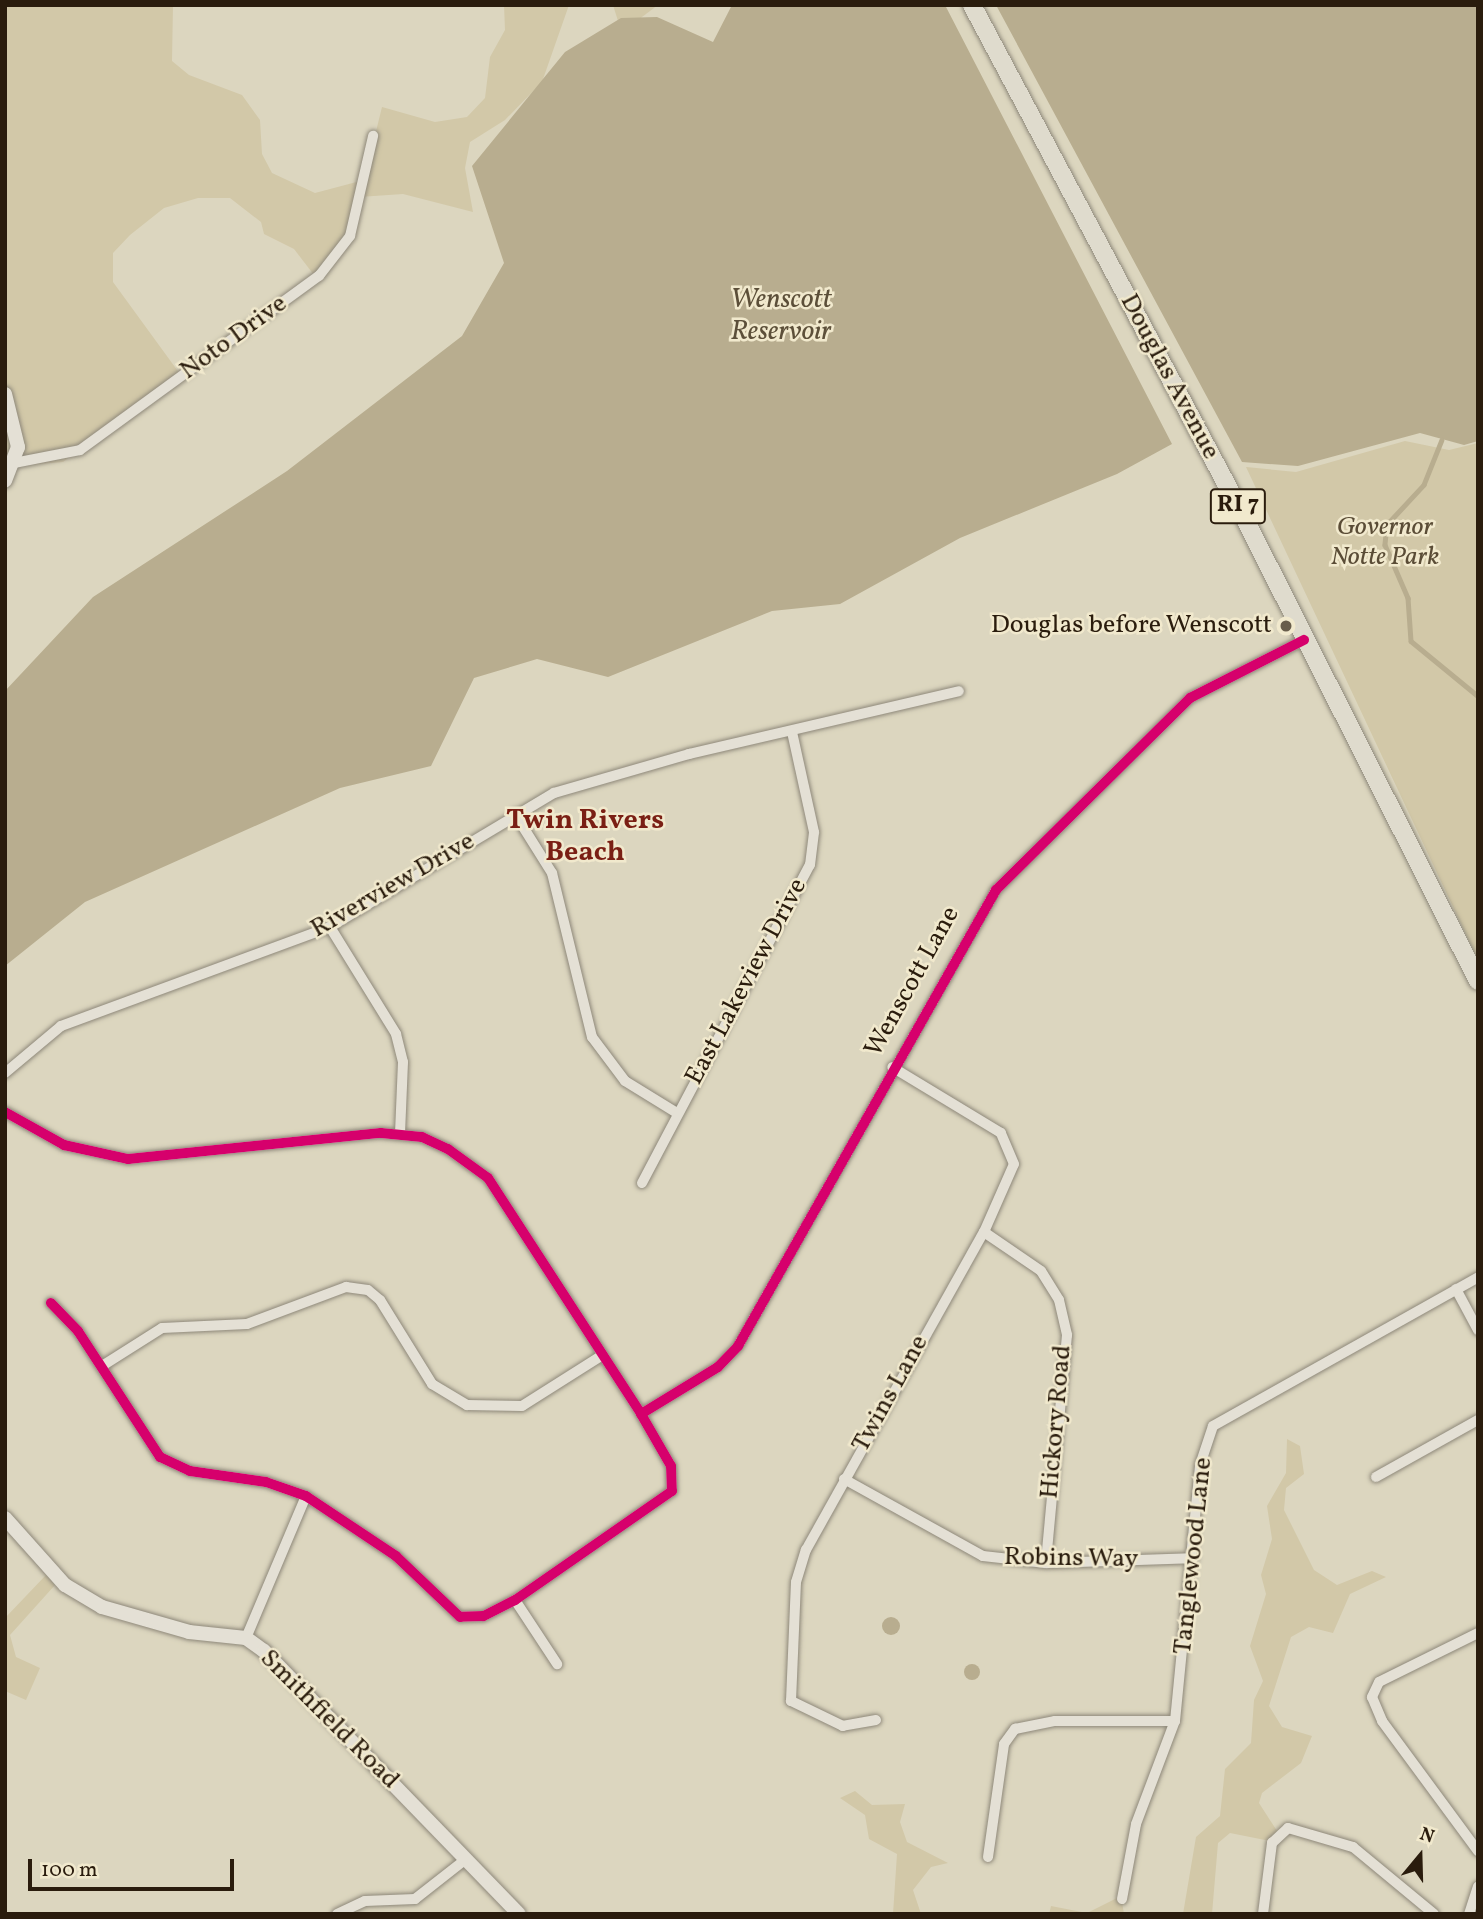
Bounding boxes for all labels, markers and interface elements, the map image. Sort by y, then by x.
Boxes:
water label: Wenscott Reservoir [730,283,832,349]
street label: Noto Drive [174,289,294,387]
street label: Douglas Avenue [1112,289,1226,465]
road number: RI 7 [1208,486,1268,526]
park label: Governor Notte Park [1331,512,1439,574]
place label: Douglas before Wenscott [990,610,1272,642]
marker: Douglas before Wenscott [1278,618,1294,634]
district label: Twin Rivers Beach [506,804,664,870]
street label: Riverview Drive [305,826,481,946]
street label: East Lakeview Drive [679,873,815,1091]
street label: Wenscott Lane [859,901,967,1063]
street label: Twins Lane [846,1330,936,1458]
street label: Hickory Road [1035,1344,1079,1500]
street label: Tanglewood Lane [1168,1456,1220,1656]
street label: Robins Way [1003,1542,1139,1576]
street label: Smithfield Road [253,1644,405,1796]
north arrow [1385,1821,1455,1891]
text: N [1416,1822,1438,1851]
scale bar [32,1846,238,1890]
text: 100 m [41,1856,98,1885]

